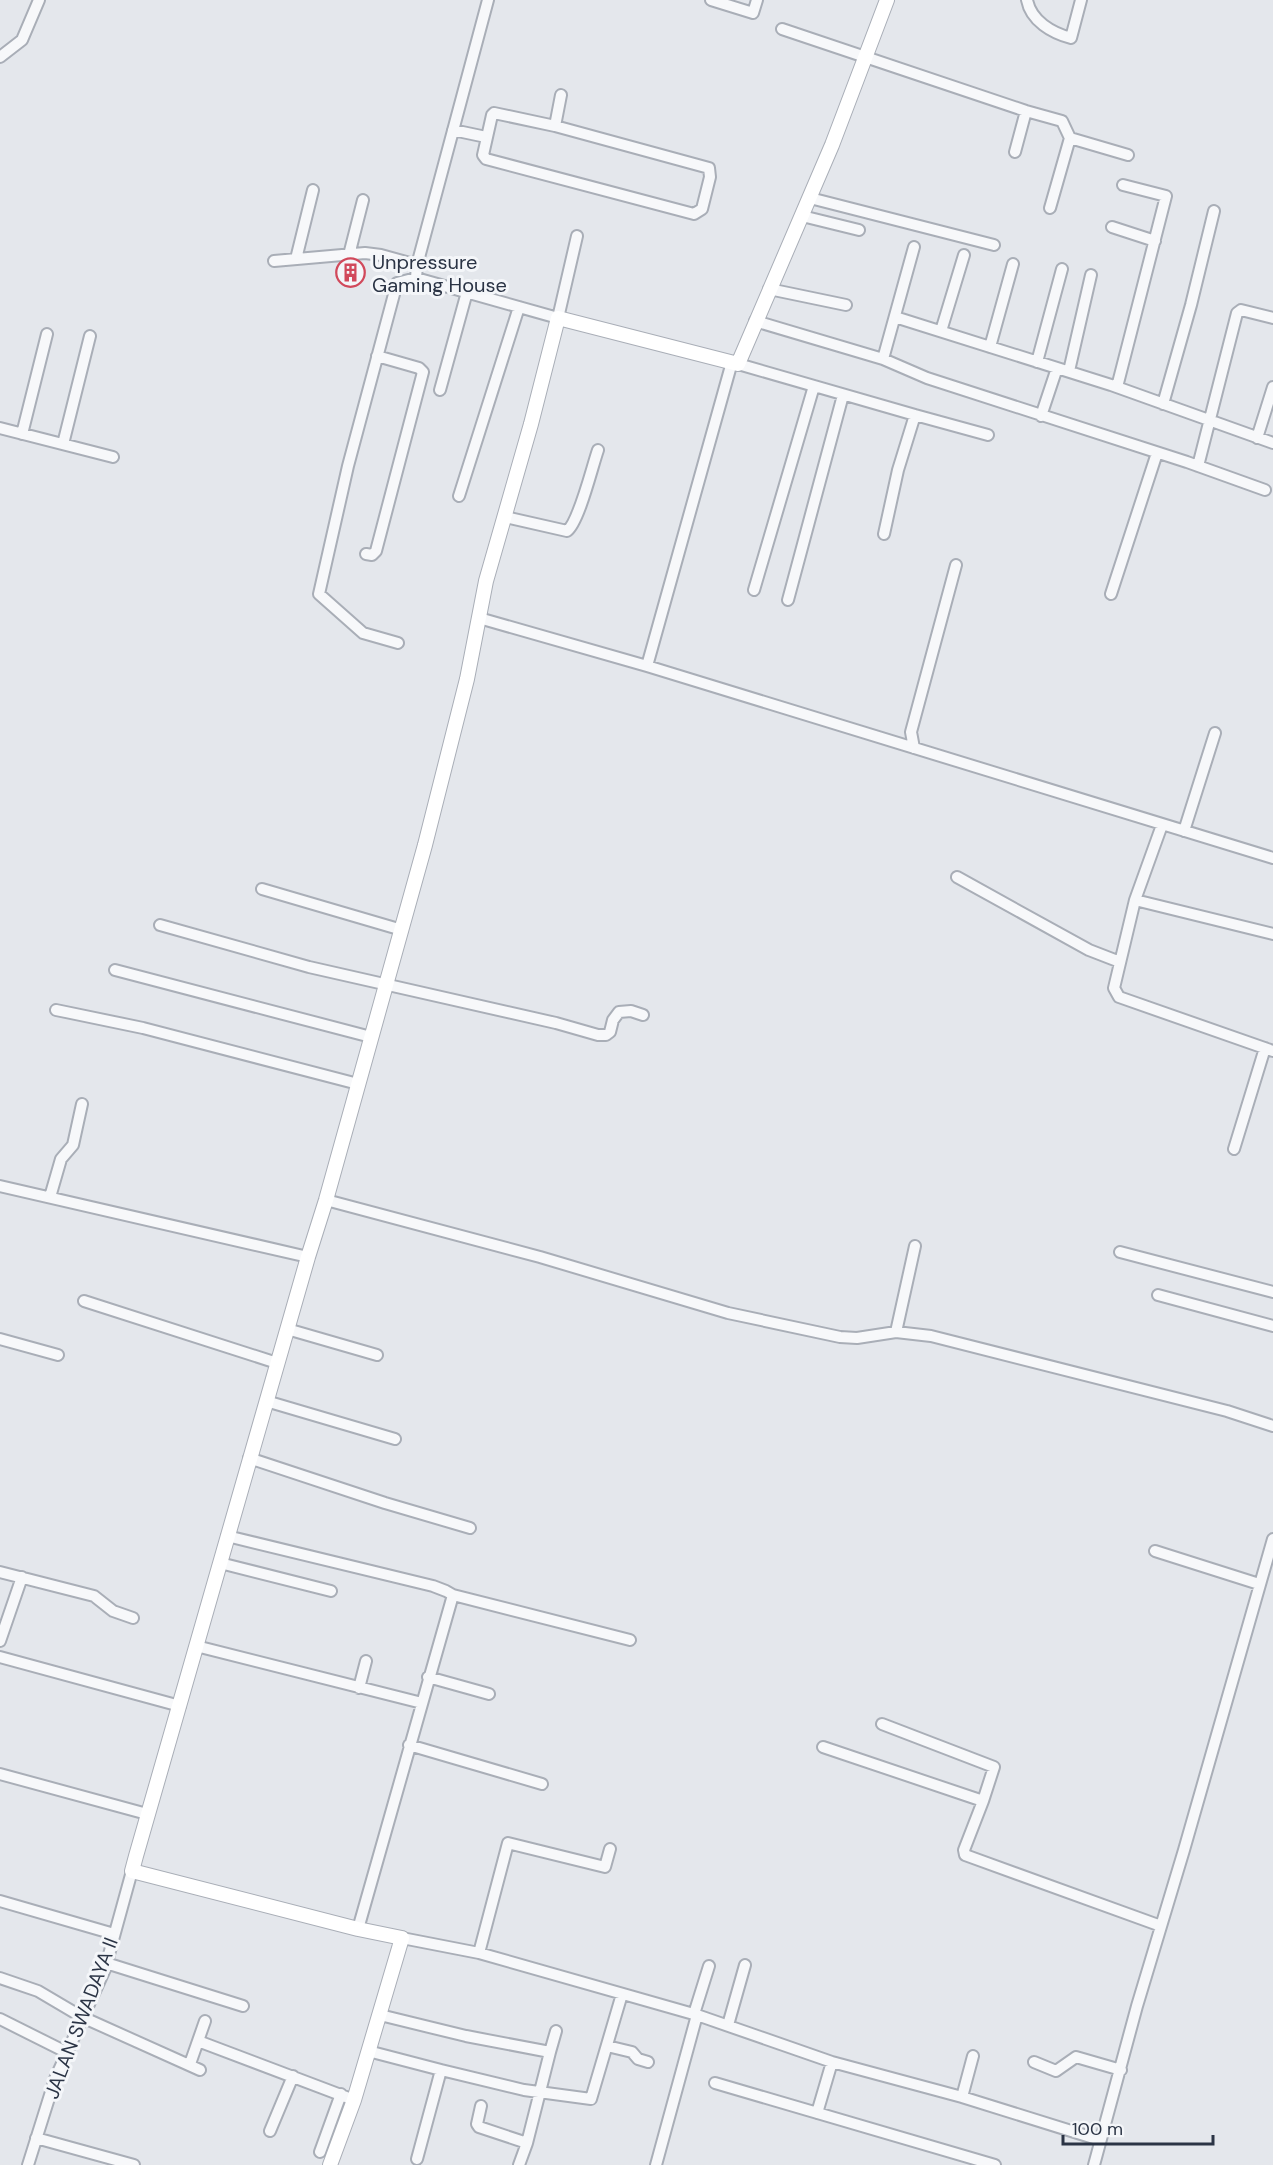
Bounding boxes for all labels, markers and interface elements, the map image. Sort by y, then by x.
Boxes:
place label: Unpressure Gaming House [372,249,507,298]
building icon: Unpressure Gaming House [335,257,367,289]
street label: JALAN SWADAYA II [38,1934,124,2102]
scale bar [1063,2108,1213,2146]
text: 100 m [1072,2117,1123,2141]

